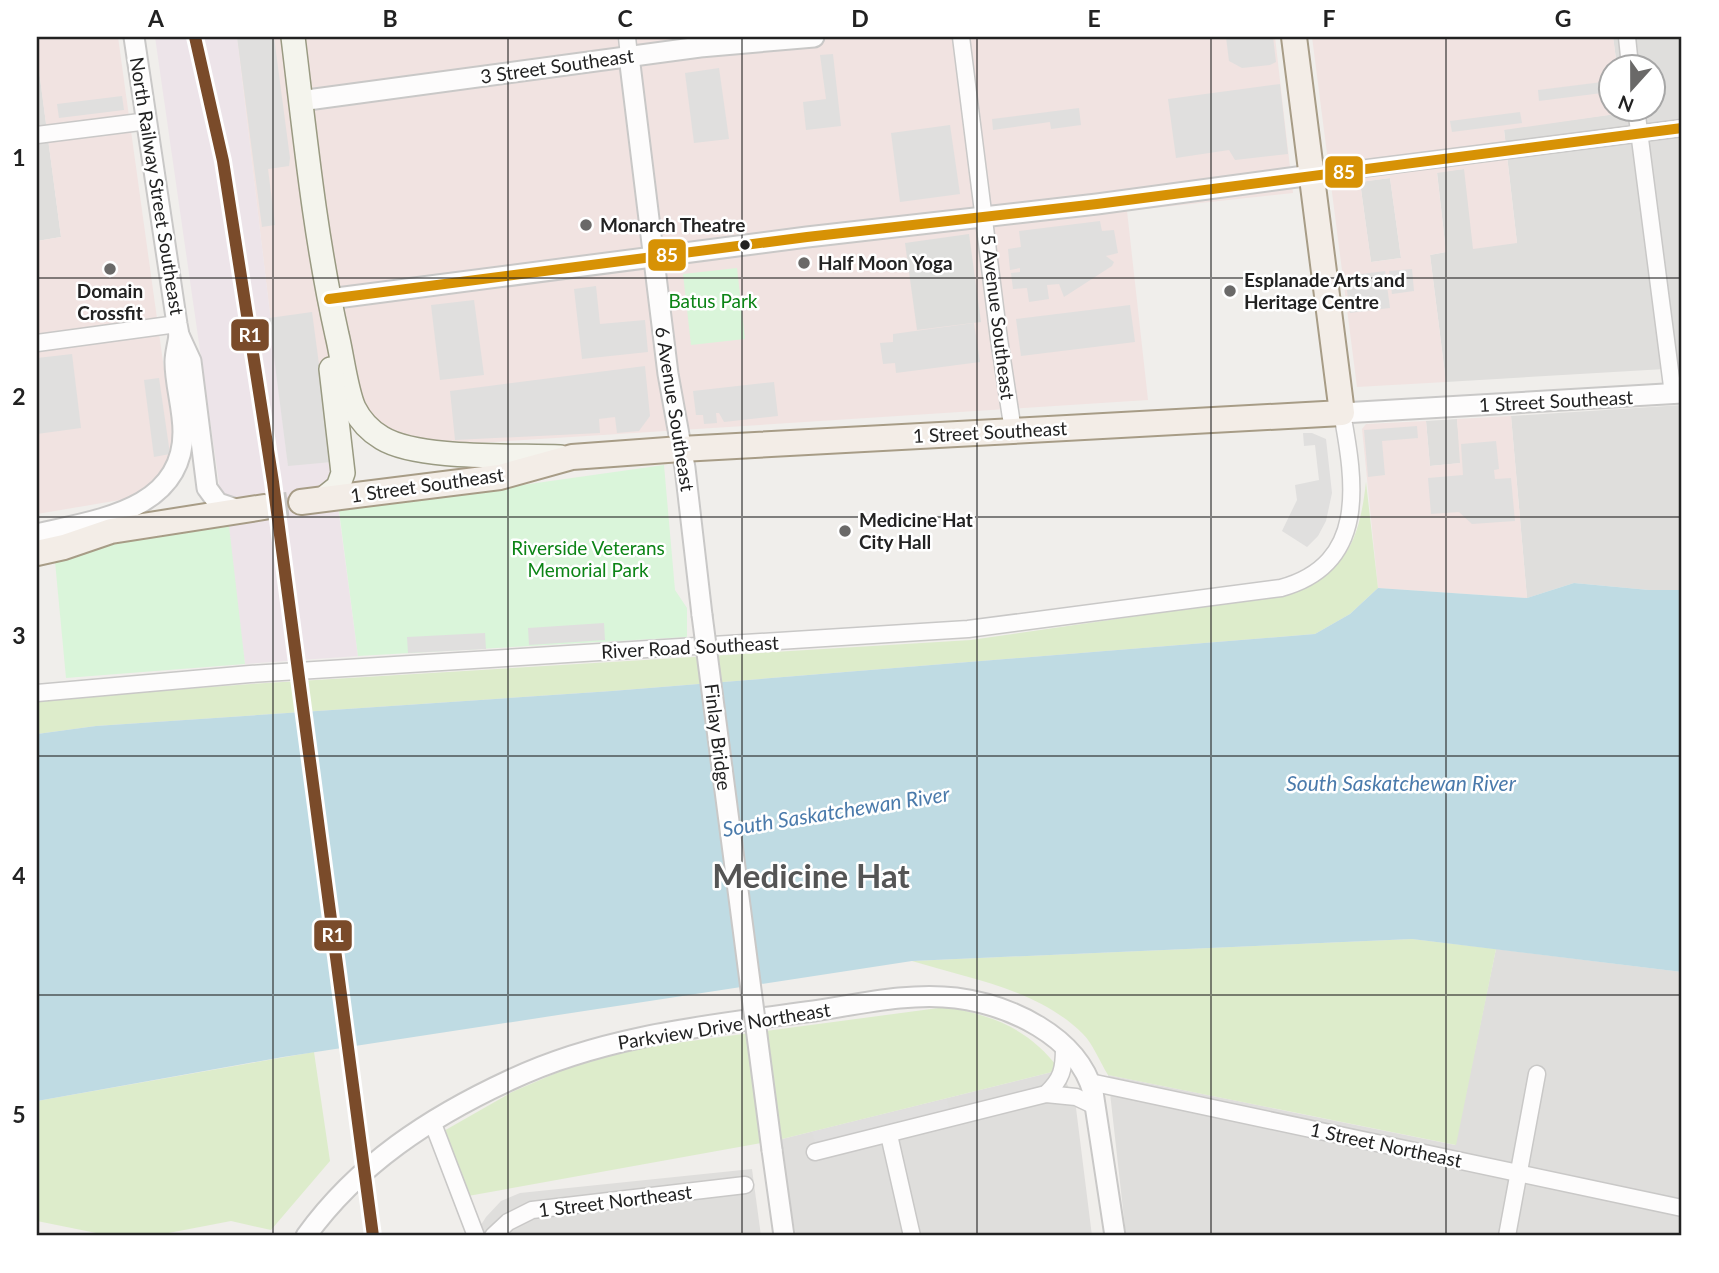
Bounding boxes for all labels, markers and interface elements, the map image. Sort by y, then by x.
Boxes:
text: A [147,4,165,32]
text: B [382,4,398,32]
text: C [617,4,633,32]
text: D [851,4,869,32]
text: E [1087,4,1101,32]
text: F [1322,4,1336,32]
text: G [1555,4,1571,32]
street label: 3 Street Southeast [479,43,635,88]
north arrow [1596,52,1666,122]
street label: North Railway Street Southeast [126,55,189,317]
text: N [1615,91,1637,118]
text: 1 [12,143,26,171]
line badge: 85 [1324,155,1364,189]
text: 85 [1333,160,1355,183]
place label: Monarch Theatre [600,213,745,236]
marker: Monarch Theatre [578,217,594,233]
street label: 5 Avenue Southeast [977,233,1020,401]
line badge: 85 [647,238,687,272]
unlabelled marker [738,238,752,252]
text: 85 [656,243,678,266]
place label: Half Moon Yoga [818,251,953,274]
marker: Half Moon Yoga [796,255,812,271]
marker: Domain Crossfit [102,261,118,277]
place label: Esplanade Arts and Heritage Centre [1244,268,1405,313]
place label: Domain Crossfit [77,279,143,324]
marker: Esplanade Arts and Heritage Centre [1222,283,1238,299]
park label: Batus Park [668,289,758,312]
line badge: R1 [230,318,270,352]
text: R1 [238,323,262,346]
street label: 6 Avenue Southeast [651,325,700,493]
text: 2 [12,382,26,410]
street label: 1 Street Southeast [1478,385,1634,416]
street label: 1 Street Southeast [912,416,1068,447]
street label: 1 Street Southeast [349,462,505,507]
place label: Medicine Hat City Hall [859,508,973,553]
marker: Medicine Hat City Hall [837,523,853,539]
park label: Riverside Veterans Memorial Park [511,536,665,581]
text: 3 [12,621,26,649]
street label: River Road Southeast [601,630,780,663]
street label: Finlay Bridge [701,682,736,792]
water label: South Saskatchewan River [1286,770,1517,795]
water label: South Saskatchewan River [720,780,952,841]
district label: Medicine Hat [712,855,911,895]
text: 4 [12,861,26,889]
line badge: R1 [313,919,353,952]
text: R1 [321,923,345,946]
street label: Parkview Drive Northeast [616,997,832,1054]
text: 5 [12,1100,26,1128]
street label: 1 Street Northeast [1308,1117,1464,1172]
street label: 1 Street Northeast [537,1180,693,1221]

